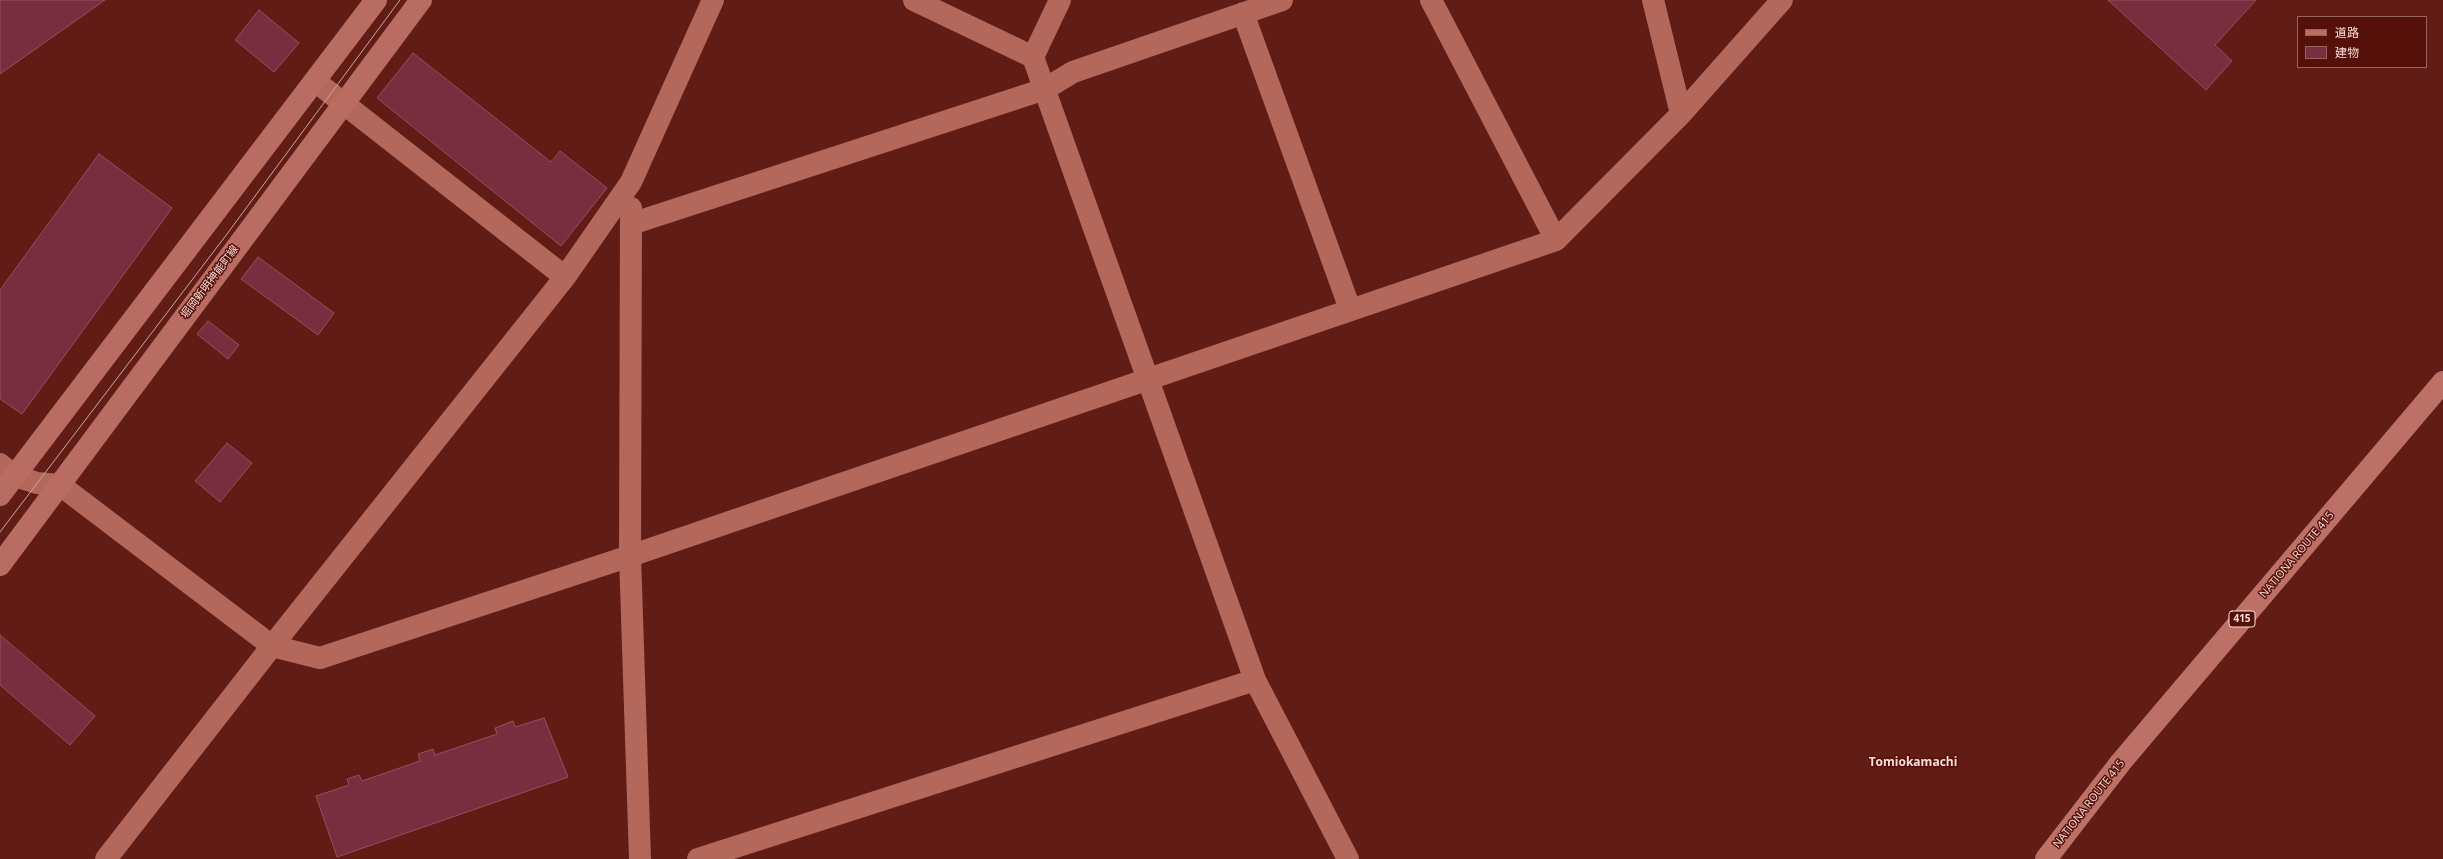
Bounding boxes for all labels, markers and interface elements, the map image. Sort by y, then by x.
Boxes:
legend [2297,16,2427,68]
text: 道路 [2335,24,2359,41]
text: 建物 [2335,44,2359,61]
street label: 堀岡新明神能町線 [178,243,242,321]
street label: NATIONA ROUTE 415 [2257,509,2337,601]
road number: 415 [2229,611,2255,627]
district label: Tomiokamachi [1869,756,1957,770]
street label: NATIONA ROUTE 415 [2050,757,2128,851]

